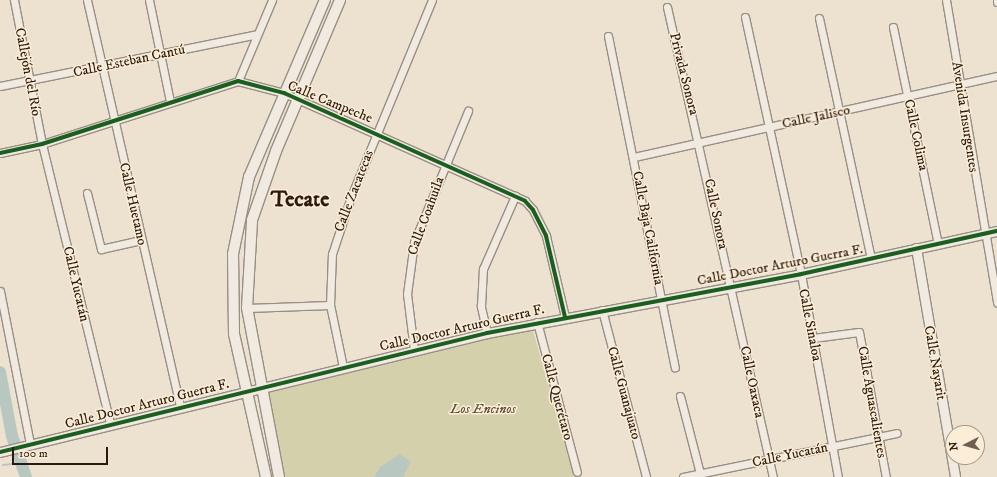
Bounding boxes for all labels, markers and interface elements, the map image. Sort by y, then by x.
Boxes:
street label: Callejón del Río [11,26,45,118]
street label: Privada Sonora [666,31,702,117]
street label: Calle Esteban Cantú [72,41,186,81]
street label: Avenida Insurgentes [948,60,982,174]
street label: Calle Campeche [285,77,375,127]
street label: Calle Colima [900,98,932,172]
street label: Calle Jalisco [781,102,851,132]
street label: Calle Zacatecas [331,148,377,234]
street label: Calle Huetamo [115,161,151,247]
street label: Calle Baja California [629,170,667,286]
street label: Calle Coahuila [404,174,448,258]
street label: Calle Sonora [700,177,732,251]
district label: Tecate [271,187,329,213]
street label: Calle Doctor Arturo Guerra F. [696,241,864,289]
street label: Calle Yucatán [59,245,93,323]
street label: Calle Sinaloa [795,287,825,363]
street label: Calle Doctor Arturo Guerra F. [378,301,546,355]
street label: Calle Nayarit [920,324,950,402]
street label: Calle Guanajuato [604,345,644,441]
street label: Calle Oaxaca [736,345,768,419]
street label: Calle Aguascalientes [854,345,890,459]
street label: Calle Querétaro [537,352,577,442]
street label: Calle Doctor Arturo Guerra F. [63,375,231,433]
park label: Los Encinos [450,401,516,417]
north arrow [945,425,985,465]
scale bar [14,439,110,465]
street label: Calle Yucatán [751,439,829,471]
text: N [947,441,961,451]
text: 100 m [19,446,48,461]

